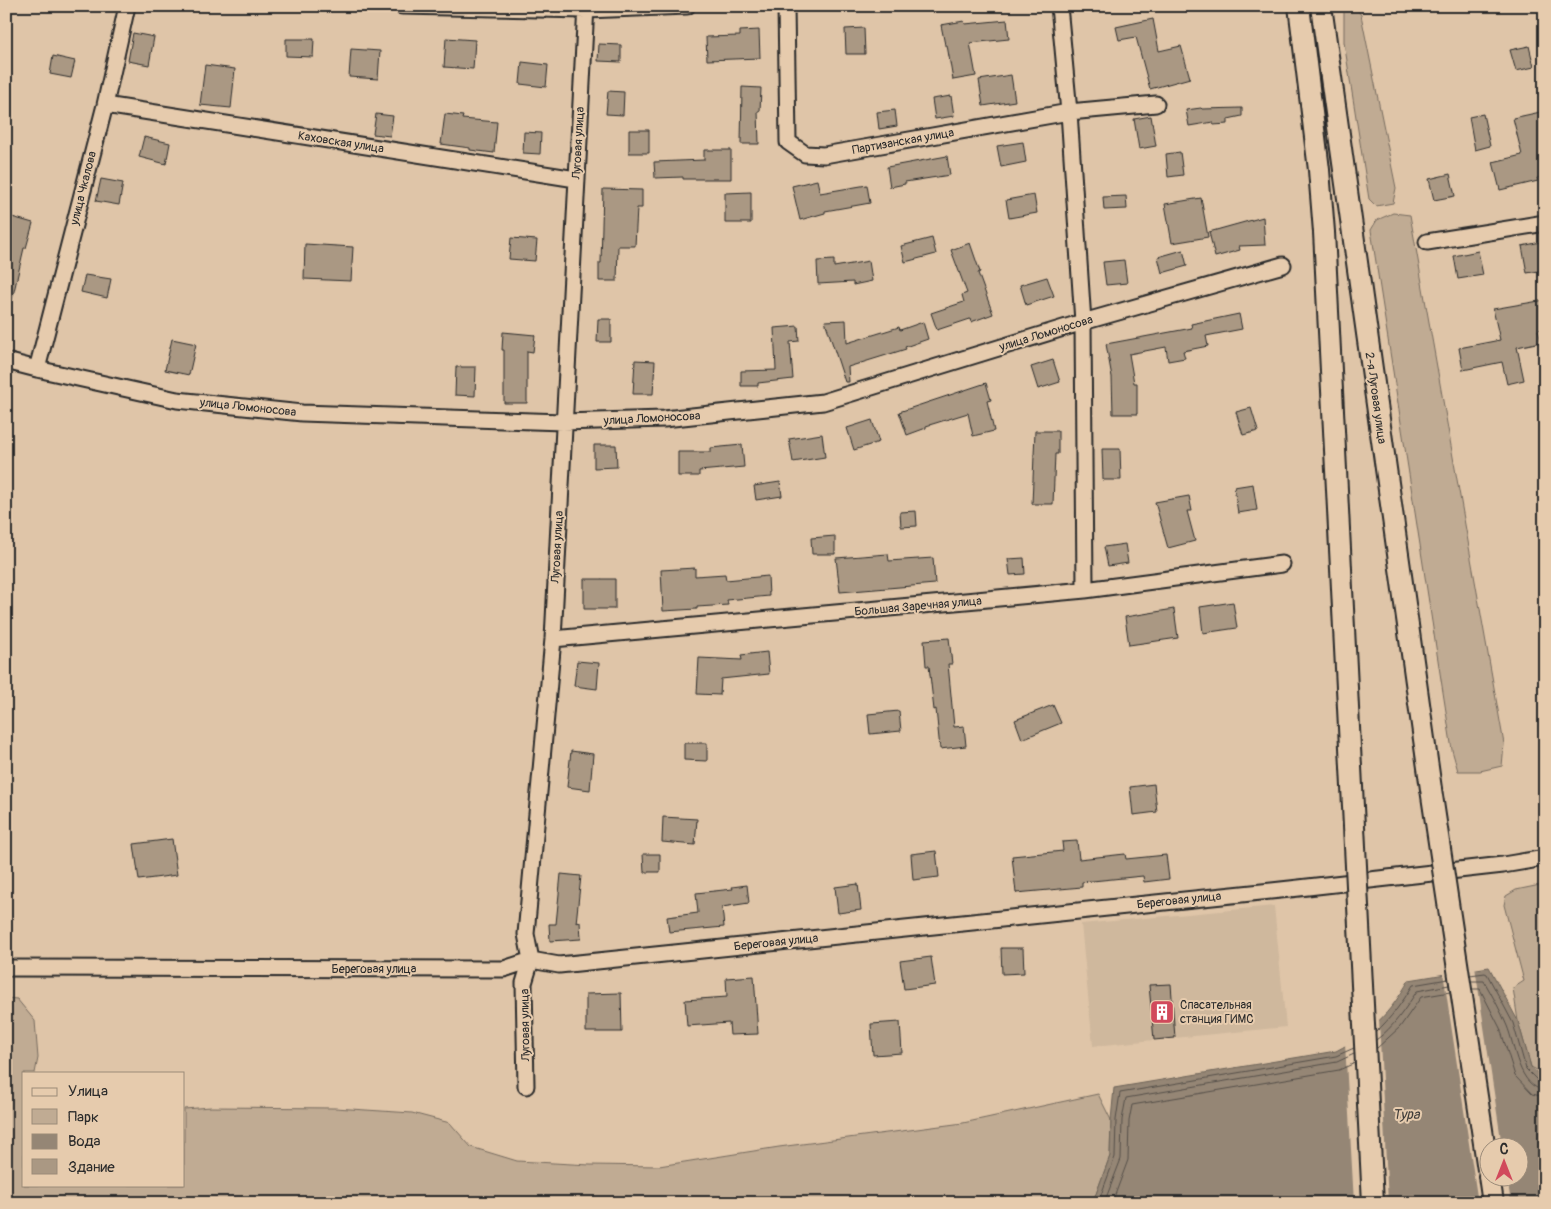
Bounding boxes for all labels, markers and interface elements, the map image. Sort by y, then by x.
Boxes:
street label: Луговая улица [569,106,588,181]
street label: Партизанская улица [851,125,956,158]
street label: Каховская улица [297,128,385,157]
street label: улица Чкалова [67,149,100,228]
street label: улица Ломоносова [997,312,1095,355]
street label: 2-я Луговая улица [1362,351,1389,445]
street label: улица Ломоносова [198,395,297,420]
street label: улица Ломоносова [602,408,701,429]
street label: Луговая улица [548,510,567,585]
street label: Большая Заречная улица [854,593,983,620]
street label: Береговая улица [1136,889,1222,912]
street label: Береговая улица [733,931,819,954]
street label: Береговая улица [332,962,417,977]
street label: Луговая улица [517,988,534,1062]
place label: Спасательная станция ГИМС [1180,998,1254,1027]
building icon: Спасательная станция ГИМС [1149,999,1175,1025]
legend [22,1072,185,1186]
text: Улица [68,1082,108,1101]
water label: Тура [1393,1106,1421,1123]
text: Парк [68,1108,99,1127]
text: Вода [68,1132,101,1151]
north arrow [1478,1136,1528,1186]
text: С [1500,1141,1509,1158]
text: Здание [68,1158,115,1177]

